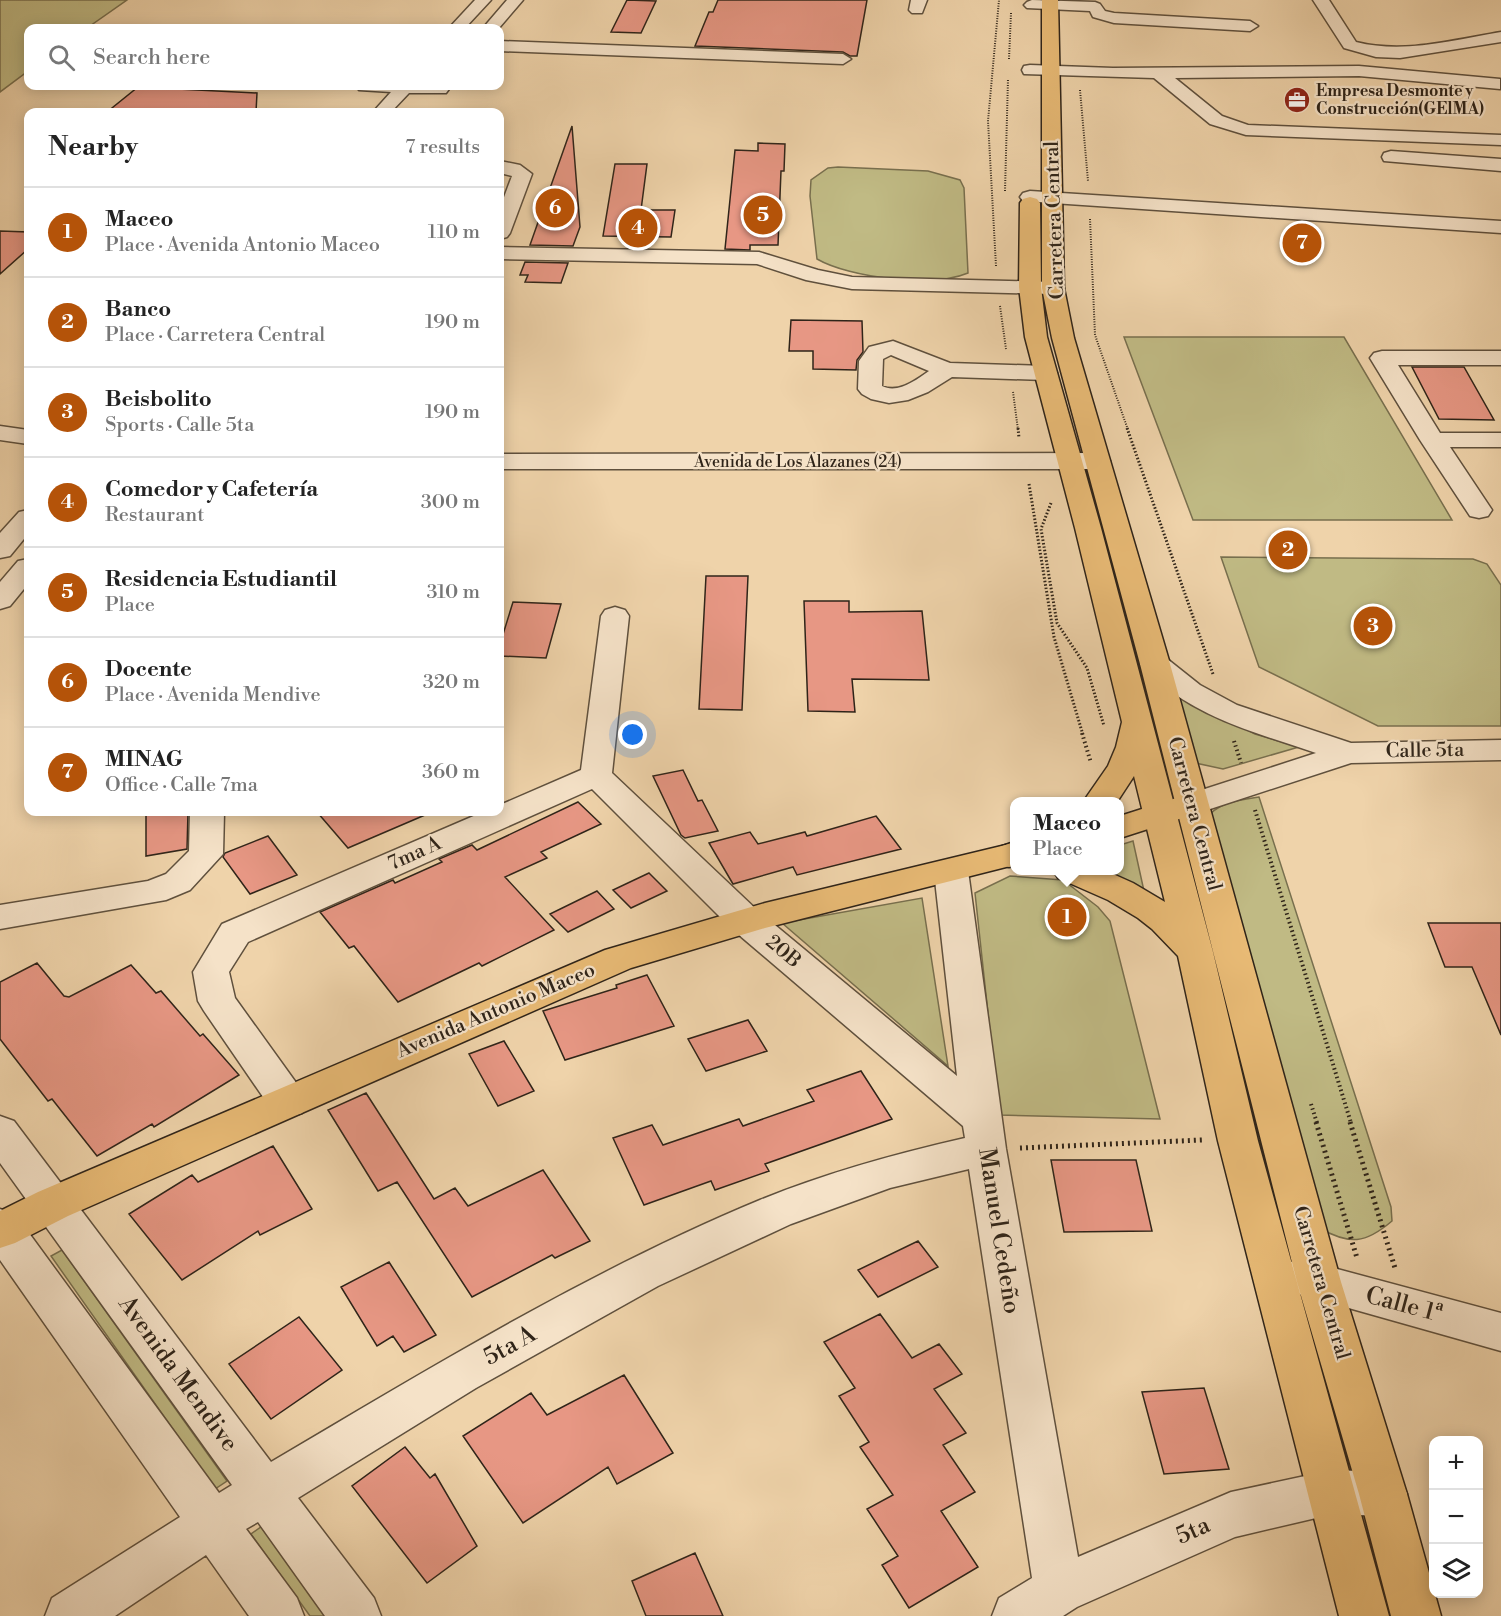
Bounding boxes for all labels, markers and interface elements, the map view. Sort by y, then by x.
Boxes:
search box [24,24,504,90]
icon: search [45,41,78,74]
text: Search here [93,44,210,71]
place label: Empresa Desmonte y Construcción(GElMA) [1316,81,1484,119]
office icon: Empresa Desmonte y Construcción(GElMA) [1282,85,1312,115]
text: Nearby [48,131,138,163]
text: 7 results [405,135,480,160]
street label: Carretera Central [1040,140,1070,300]
pin: 6 [536,186,574,230]
pin: 5 [744,192,783,238]
text: Maceo [105,206,174,233]
pin: 4 [618,206,658,250]
text: 1 [63,220,72,245]
text: 110 m [428,220,480,245]
pin: 7 [1282,220,1322,266]
text: Place · Avenida Antonio Maceo [105,233,380,258]
text: Banco [105,296,171,323]
text: 2 [61,310,74,335]
text: 190 m [425,310,480,335]
text: Place · Carretera Central [105,323,325,348]
text: Beisbolito [105,386,212,413]
text: 3 [61,400,74,425]
text: 190 m [425,400,480,425]
text: Sports · Calle 5ta [105,413,254,438]
street label: Avenida de Los Alazanes (24) [693,452,902,472]
text: Comedor y Cafetería [105,476,318,503]
text: 4 [61,490,74,515]
text: 300 m [421,490,480,515]
text: Restaurant [105,503,204,528]
pin: 2 [1268,528,1308,572]
text: Residencia Estudiantil [105,566,337,593]
text: 5 [61,580,74,605]
text: 310 m [427,580,480,605]
text: Place [105,593,155,618]
pin: 3 [1354,604,1392,648]
text: Docente [105,656,192,683]
text: 6 [61,670,74,695]
text: 320 m [423,670,480,695]
text: Place · Avenida Mendive [105,683,321,708]
your location [618,720,647,749]
street label: Carretera Central [1161,734,1227,894]
street label: Calle 5ta [1386,738,1465,764]
text: MINAG [105,746,183,773]
text: 7 [62,760,73,785]
text: 360 m [422,760,480,785]
text: Office · Calle 7ma [105,773,258,798]
popup [1010,797,1124,875]
text: Maceo [1033,810,1101,837]
street label: 7ma A [385,831,447,877]
text: Place [1033,837,1083,862]
pin: 1 [1048,894,1086,940]
street label: 20B [760,930,806,974]
street label: Avenida Antonio Maceo [392,958,599,1065]
street label: Manuel Cedeño [971,1146,1027,1316]
street label: Carretera Central [1287,1203,1355,1363]
street label: Calle 1ª [1362,1280,1446,1330]
street label: Avenida Mendive [111,1290,244,1458]
street label: 5ta A [478,1319,542,1373]
map controls [1429,1436,1483,1598]
button: + [1429,1436,1483,1490]
button: − [1429,1490,1483,1544]
street label: 5ta [1171,1510,1216,1552]
button: layers [1429,1544,1483,1598]

